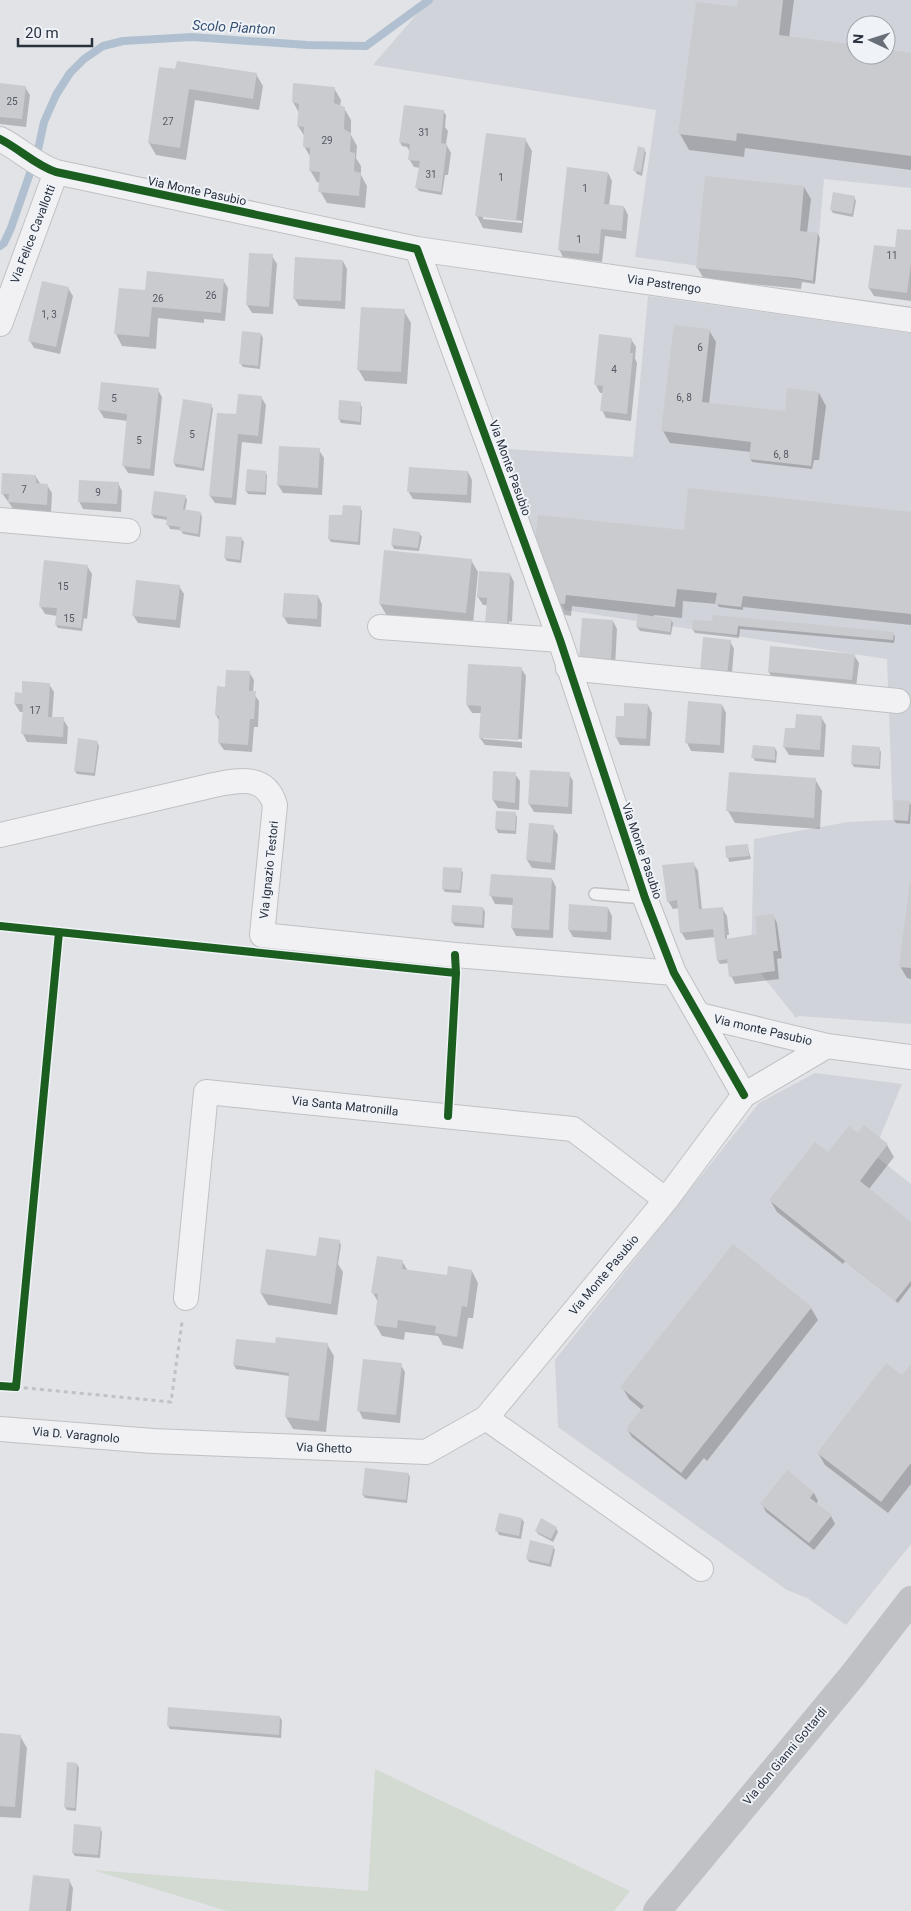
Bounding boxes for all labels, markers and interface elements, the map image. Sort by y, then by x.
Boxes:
scale bar [18,15,91,47]
north arrow [846,15,896,65]
water label: Scolo Pianton [192,17,276,37]
text: 20 m [25,24,59,42]
text: N [850,34,866,45]
house number: 25 [6,96,18,107]
house number: 27 [162,116,174,127]
house number: 31 [418,127,430,138]
house number: 29 [321,135,333,146]
house number: 31 [425,169,437,180]
house number: 1 [498,172,504,183]
street label: Via Monte Pasubio [146,174,248,208]
street label: Via Felice Cavallotti [8,183,58,285]
house number: 1 [582,183,588,194]
house number: 1 [576,234,582,245]
house number: 11 [886,250,898,261]
street label: Via Pastrengo [626,272,702,296]
house number: 26 [205,290,217,301]
house number: 26 [152,293,164,304]
house number: 1, 3 [41,309,57,320]
house number: 6 [697,342,703,353]
house number: 4 [611,364,617,375]
house number: 6, 8 [676,392,692,403]
house number: 5 [111,393,117,404]
street label: Via Monte Pasubio [486,418,534,518]
house number: 5 [189,429,195,440]
house number: 5 [136,435,142,446]
house number: 6, 8 [773,449,789,460]
house number: 7 [21,484,27,495]
house number: 9 [95,487,101,498]
house number: 15 [57,581,69,592]
house number: 15 [63,613,75,624]
house number: 17 [29,705,41,716]
street label: Via Monte Pasubio [619,801,665,901]
street label: Via Ignazio Testori [257,820,281,920]
street label: Via monte Pasubio [712,1012,814,1048]
street label: Via Santa Matronilla [291,1093,399,1119]
street label: Via Monte Pasubio [566,1232,642,1318]
street label: Via D. Varagnolo [32,1424,120,1446]
street label: Via Ghetto [296,1440,352,1456]
street label: Via don Gianni Gottardi [740,1704,830,1808]

